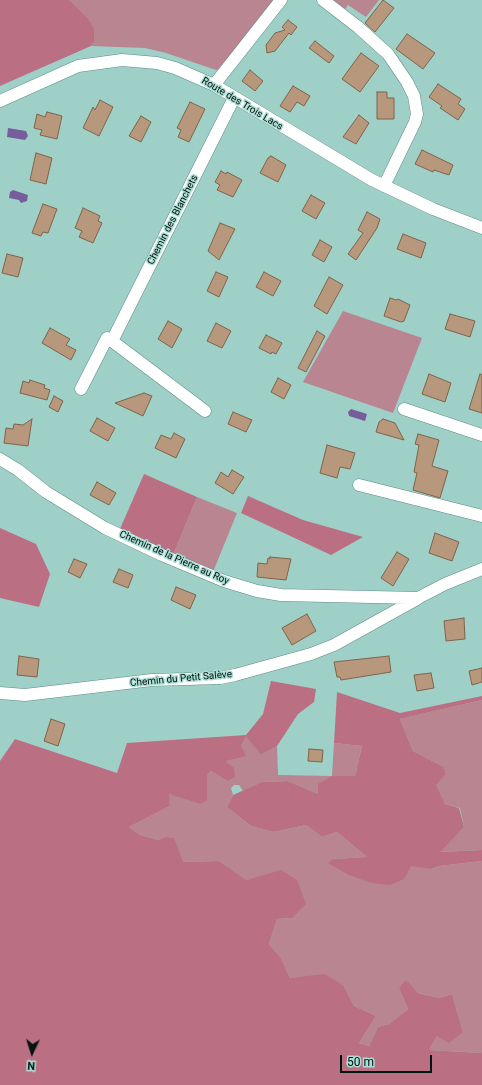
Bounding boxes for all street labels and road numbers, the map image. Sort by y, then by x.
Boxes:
street label: Route des Trois Lacs [199,75,285,133]
street label: Chemin des Blanchets [145,173,201,267]
street label: Chemin de la Pierre au Roy [117,528,231,588]
street label: Chemin du Petit Salève [130,669,232,689]

